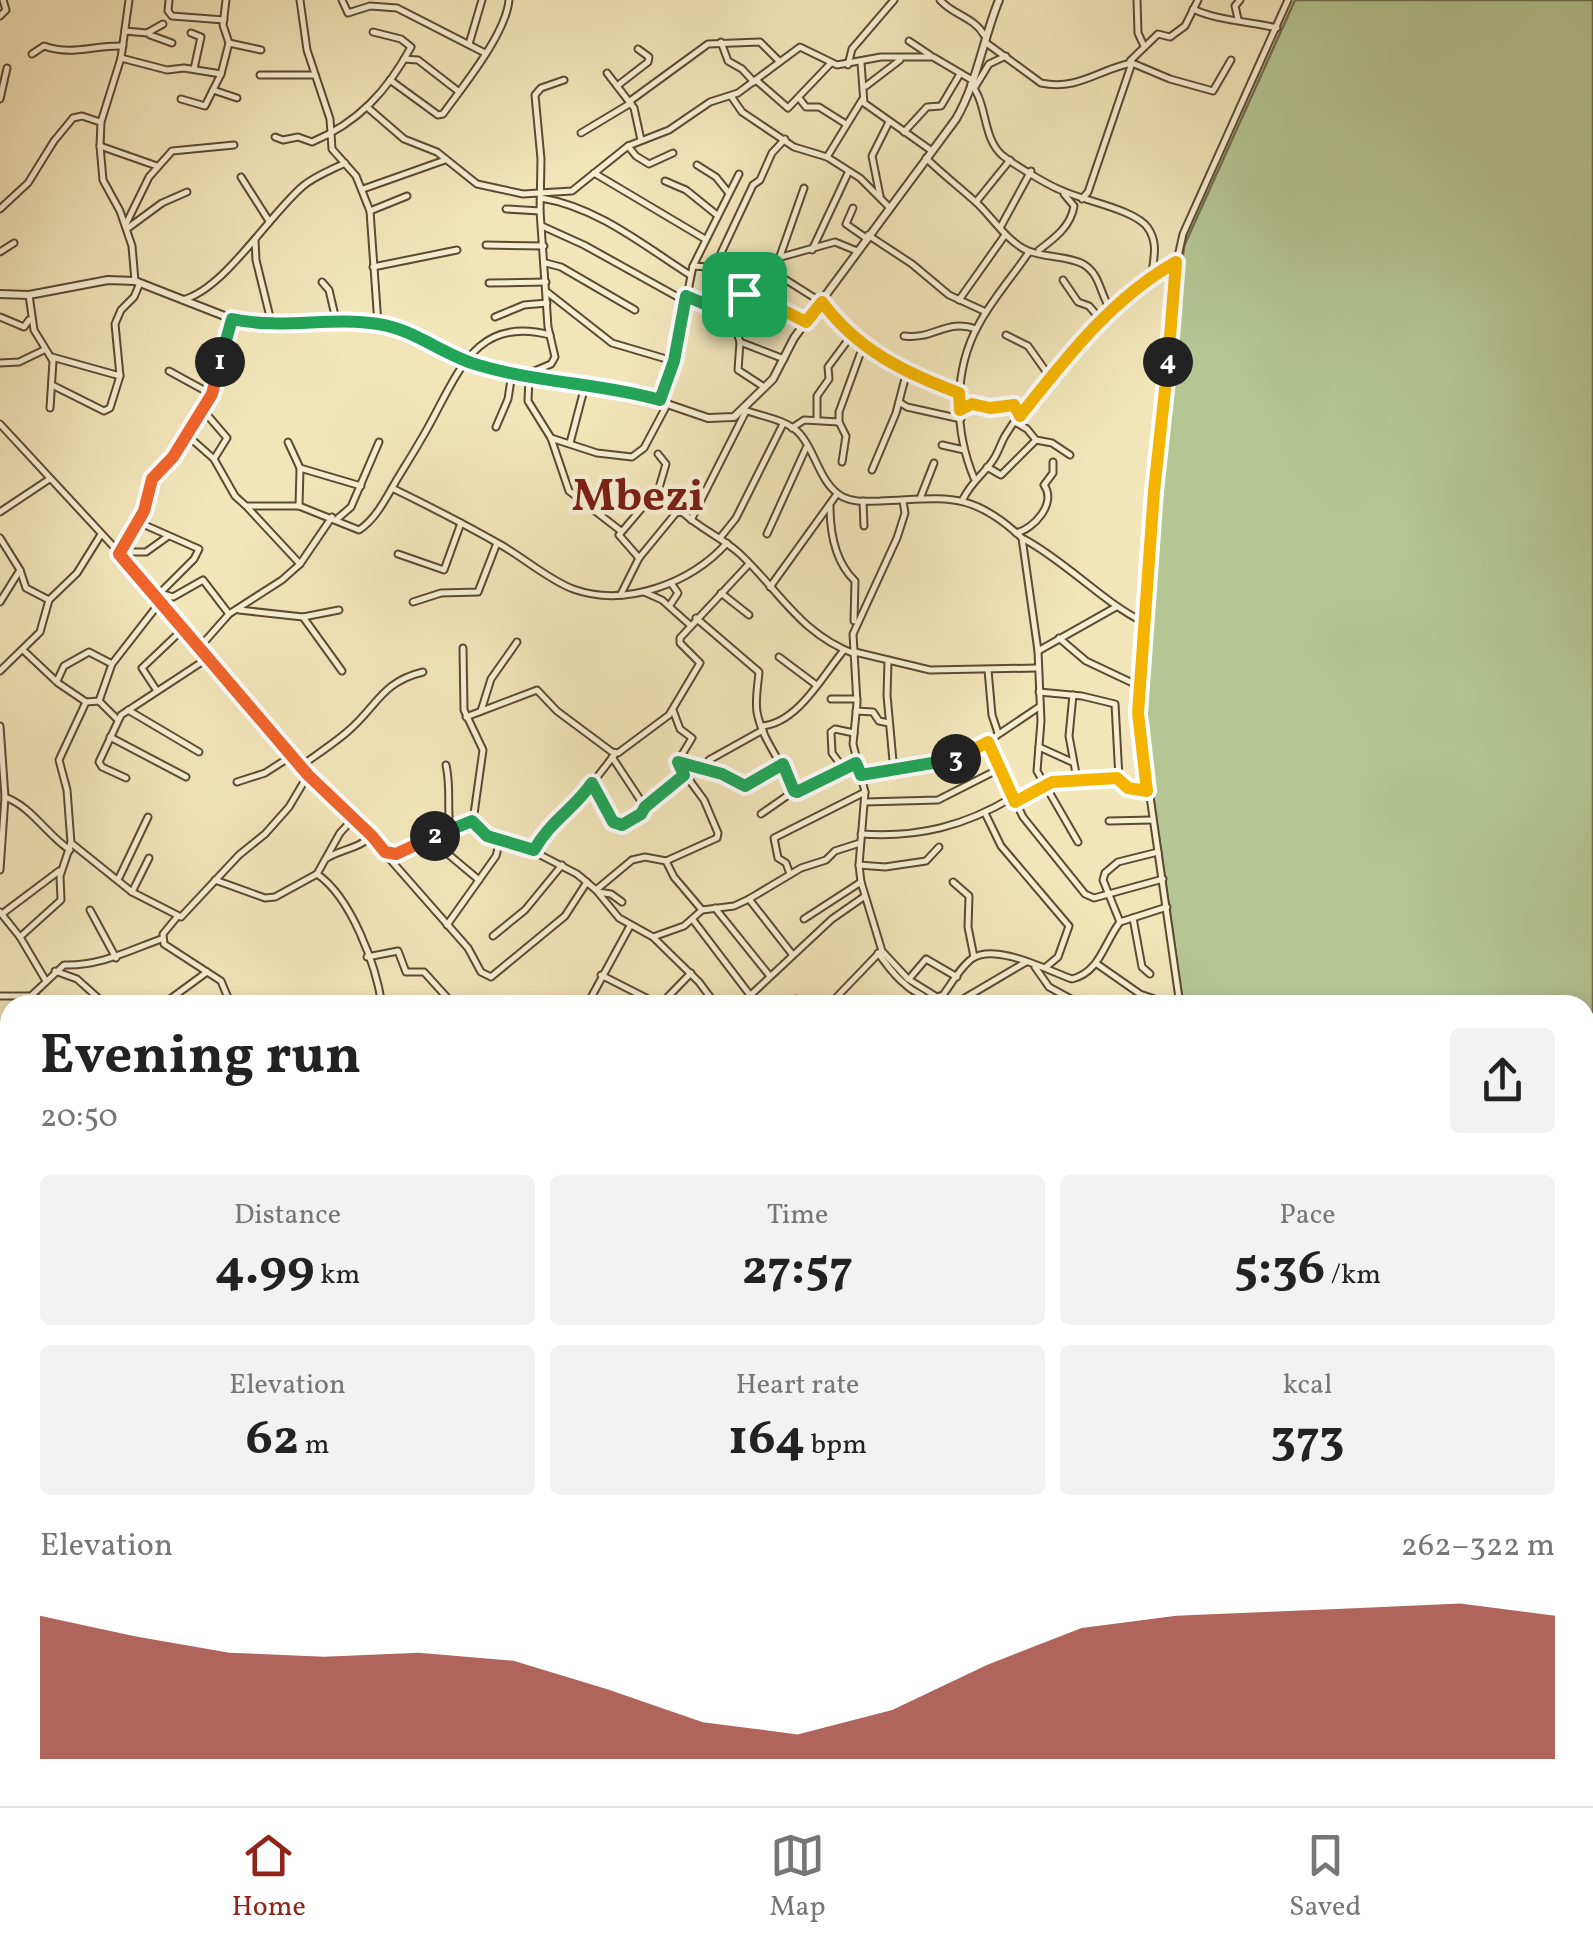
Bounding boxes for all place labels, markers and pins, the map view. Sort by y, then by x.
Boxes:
pin [702,252,787,337]
pin: 1 [195,337,245,387]
pin: 4 [1143,337,1193,387]
pin: 3 [931,734,981,784]
pin: 2 [410,811,460,861]

